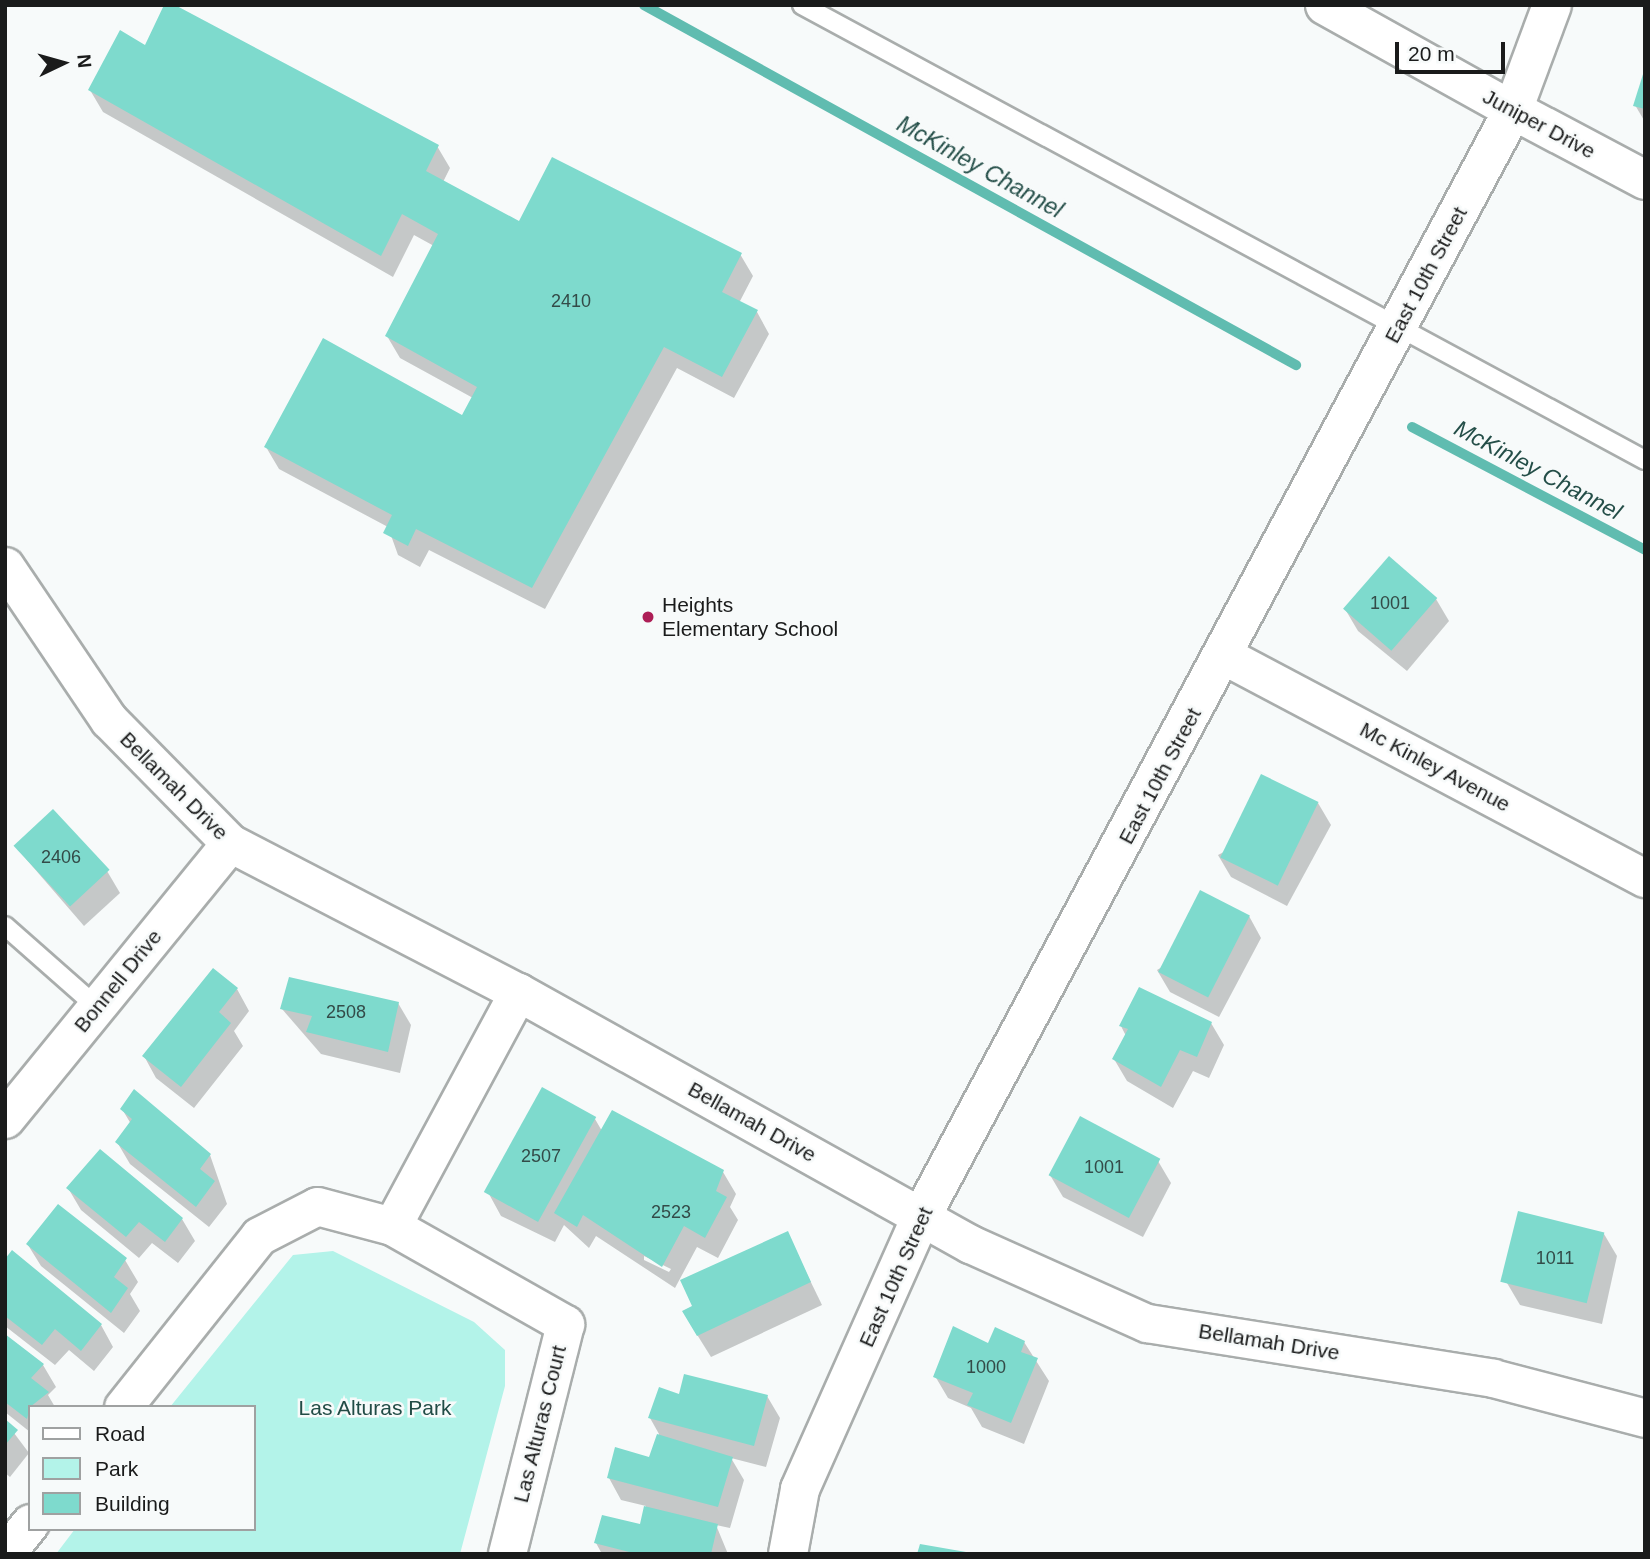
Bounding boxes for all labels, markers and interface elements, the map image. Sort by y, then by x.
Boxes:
north arrow [28,28,98,98]
scale bar [1398,28,1508,72]
text: 20 m [1408,42,1455,65]
text: N [73,53,95,69]
street label: Juniper Drive [1478,84,1600,164]
water label: McKinley Channel [892,110,1068,224]
street label: East 10th Street [1380,203,1472,347]
house number: 2410 [551,290,591,312]
water label: McKinley Channel [1450,414,1626,526]
place label: Heights Elementary School [662,592,838,642]
house number: 1001 [1370,592,1410,614]
marker: Heights Elementary School [640,609,656,625]
street label: East 10th Street [1114,704,1206,848]
street label: Mc Kinley Avenue [1355,717,1515,817]
street label: Bellamah Drive [115,727,233,845]
house number: 2406 [41,846,81,868]
street label: Bonnell Drive [69,925,167,1037]
house number: 2508 [326,1001,366,1023]
street label: Bellamah Drive [684,1076,820,1168]
house number: 2507 [521,1145,561,1167]
house number: 1001 [1084,1156,1124,1178]
house number: 2523 [651,1201,691,1223]
street label: East 10th Street [854,1203,938,1351]
house number: 1011 [1536,1247,1574,1269]
street label: Bellamah Drive [1197,1318,1341,1366]
street label: Las Alturas Court [508,1342,572,1506]
house number: 1000 [966,1356,1006,1378]
park label: Las Alturas Park [298,1395,452,1421]
legend [28,1405,256,1531]
text: Road [95,1422,145,1445]
text: Park [95,1457,138,1480]
text: Building [95,1492,170,1515]

